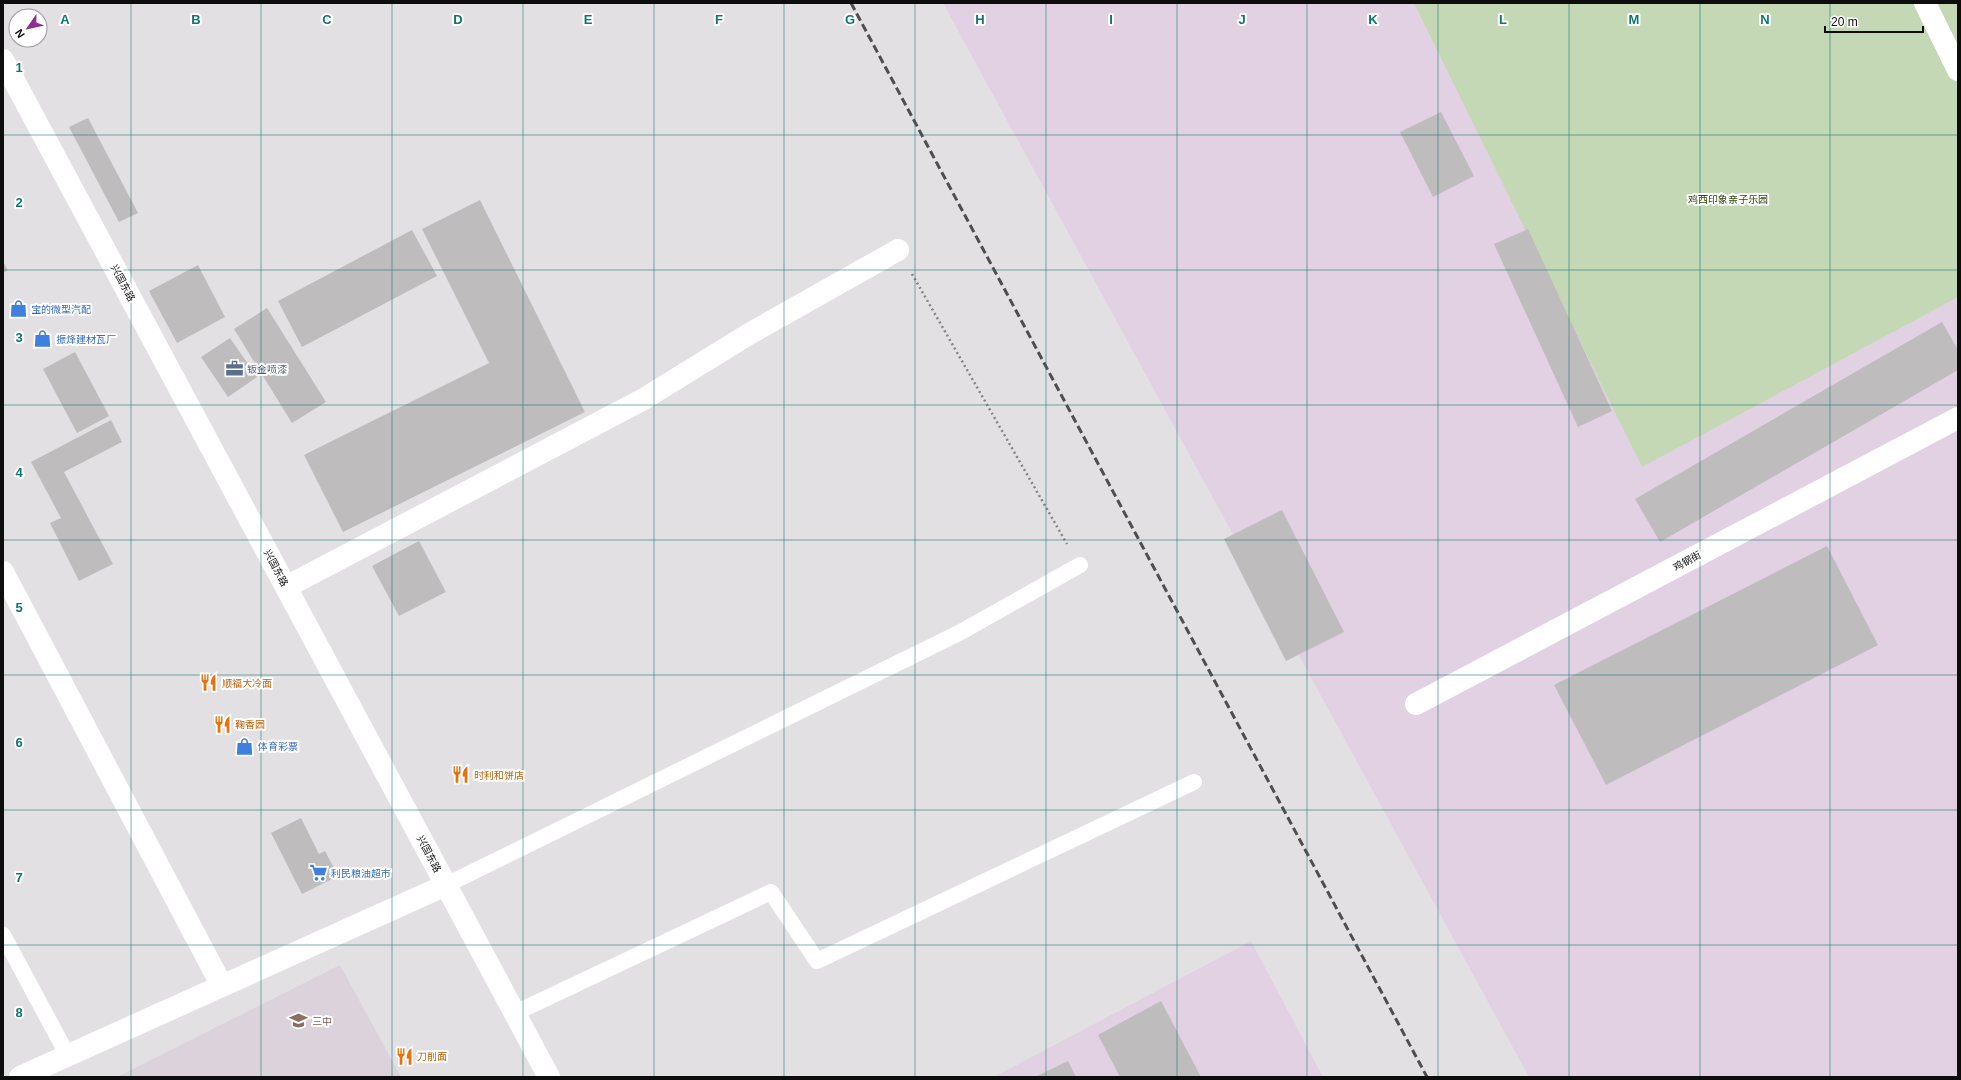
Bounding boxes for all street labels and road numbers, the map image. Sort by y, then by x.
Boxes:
street label: 兴国东路 [109,263,137,303]
street label: 兴国东路 [262,548,290,588]
street label: 鸡钢街 [1671,549,1703,573]
street label: 兴国东路 [415,834,443,874]

